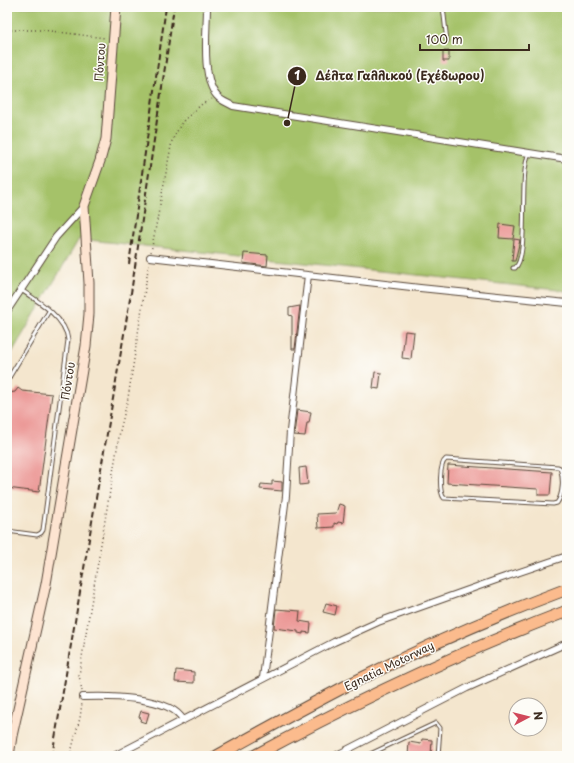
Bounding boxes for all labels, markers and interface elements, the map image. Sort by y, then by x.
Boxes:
scale bar [420,26,529,52]
text: 100 m [426,30,463,48]
street label: Πόντου [90,42,109,82]
callout: Δέλτα Γαλλικού (Εχέδωρου) [287,64,493,88]
text: 1 [294,66,300,84]
text: Δέλτα Γαλλικού (Εχέδωρου) [316,66,484,84]
street label: Πόντου [56,361,79,401]
street label: Egnatia Motorway [341,636,437,695]
north arrow [508,697,548,737]
text: N [529,710,547,721]

